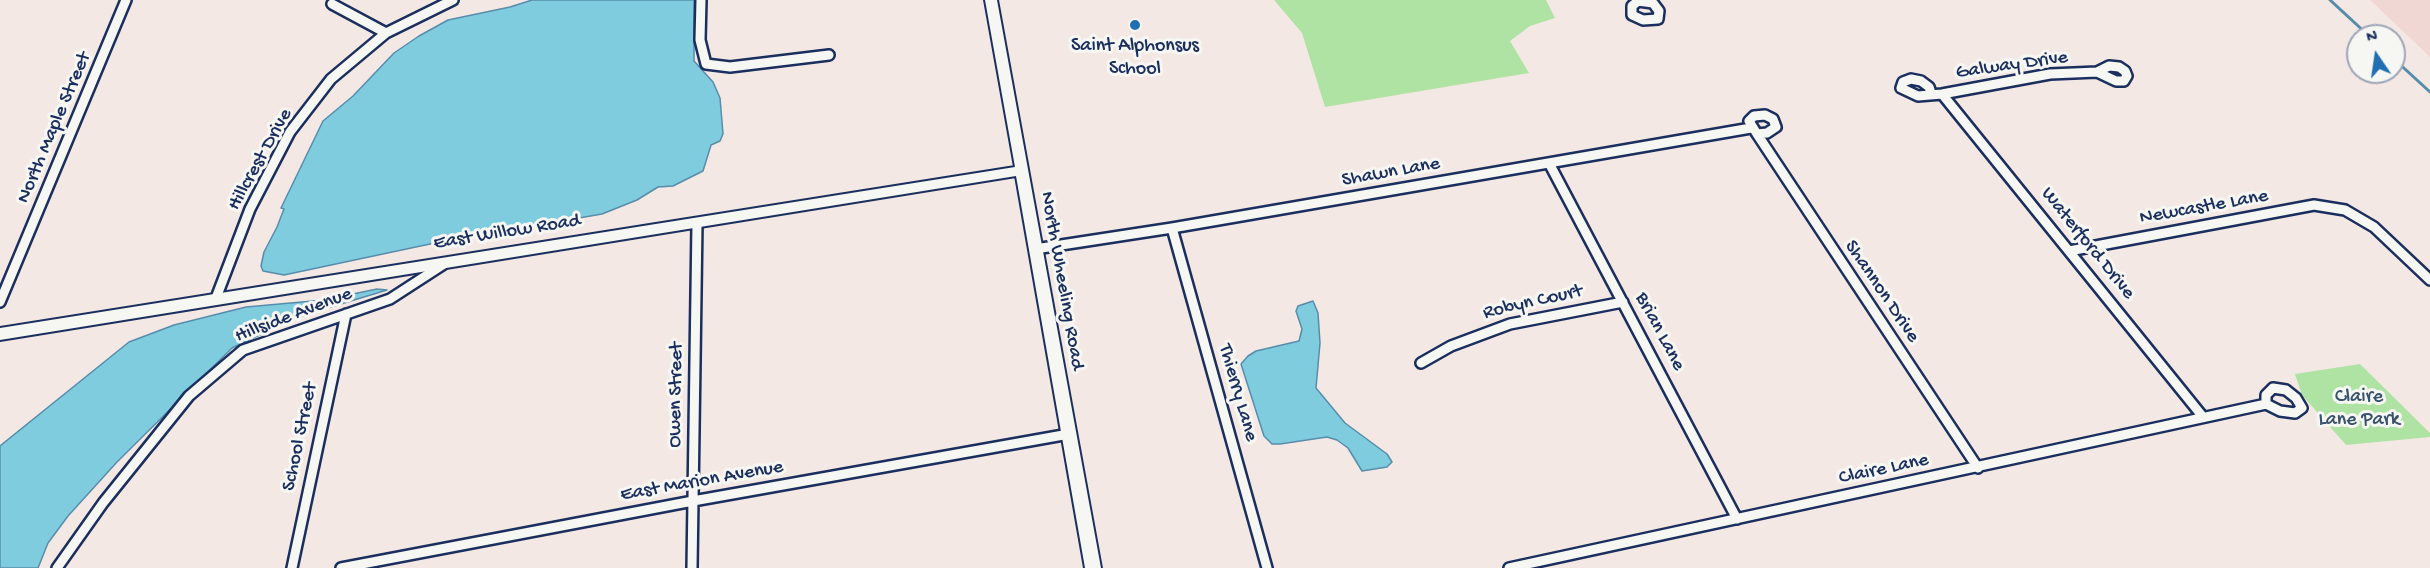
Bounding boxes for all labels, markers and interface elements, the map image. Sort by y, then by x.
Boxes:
marker: Saint Alphonsus School [1128,18,1142,32]
north arrow [2346,24,2406,84]
text: N [2365,27,2380,48]
place label: Saint Alphonsus School [1071,35,1199,82]
street label: Galway Drive [1954,46,2070,86]
street label: North Maple Street [12,49,98,207]
street label: Hillcrest Drive [223,105,299,215]
street label: Shawn Lane [1340,153,1442,193]
street label: Waterford Drive [2034,183,2140,305]
street label: Newcastle Lane [2138,185,2270,231]
street label: North Wheeling Road [1034,190,1088,372]
street label: East Willow Road [432,210,582,256]
street label: Shannon Drive [1838,236,1924,348]
street label: Robyn Court [1481,280,1585,326]
street label: Hillside Avenue [232,283,356,349]
street label: Brian Lane [1628,289,1690,375]
street label: Owen Street [664,342,690,448]
street label: Thierry Lane [1212,342,1262,444]
street label: School Street [278,381,324,493]
park label: Claire Lane Park [2318,386,2400,433]
street label: Claire Lane [1837,449,1931,491]
street label: East Marion Avenue [619,456,785,508]

